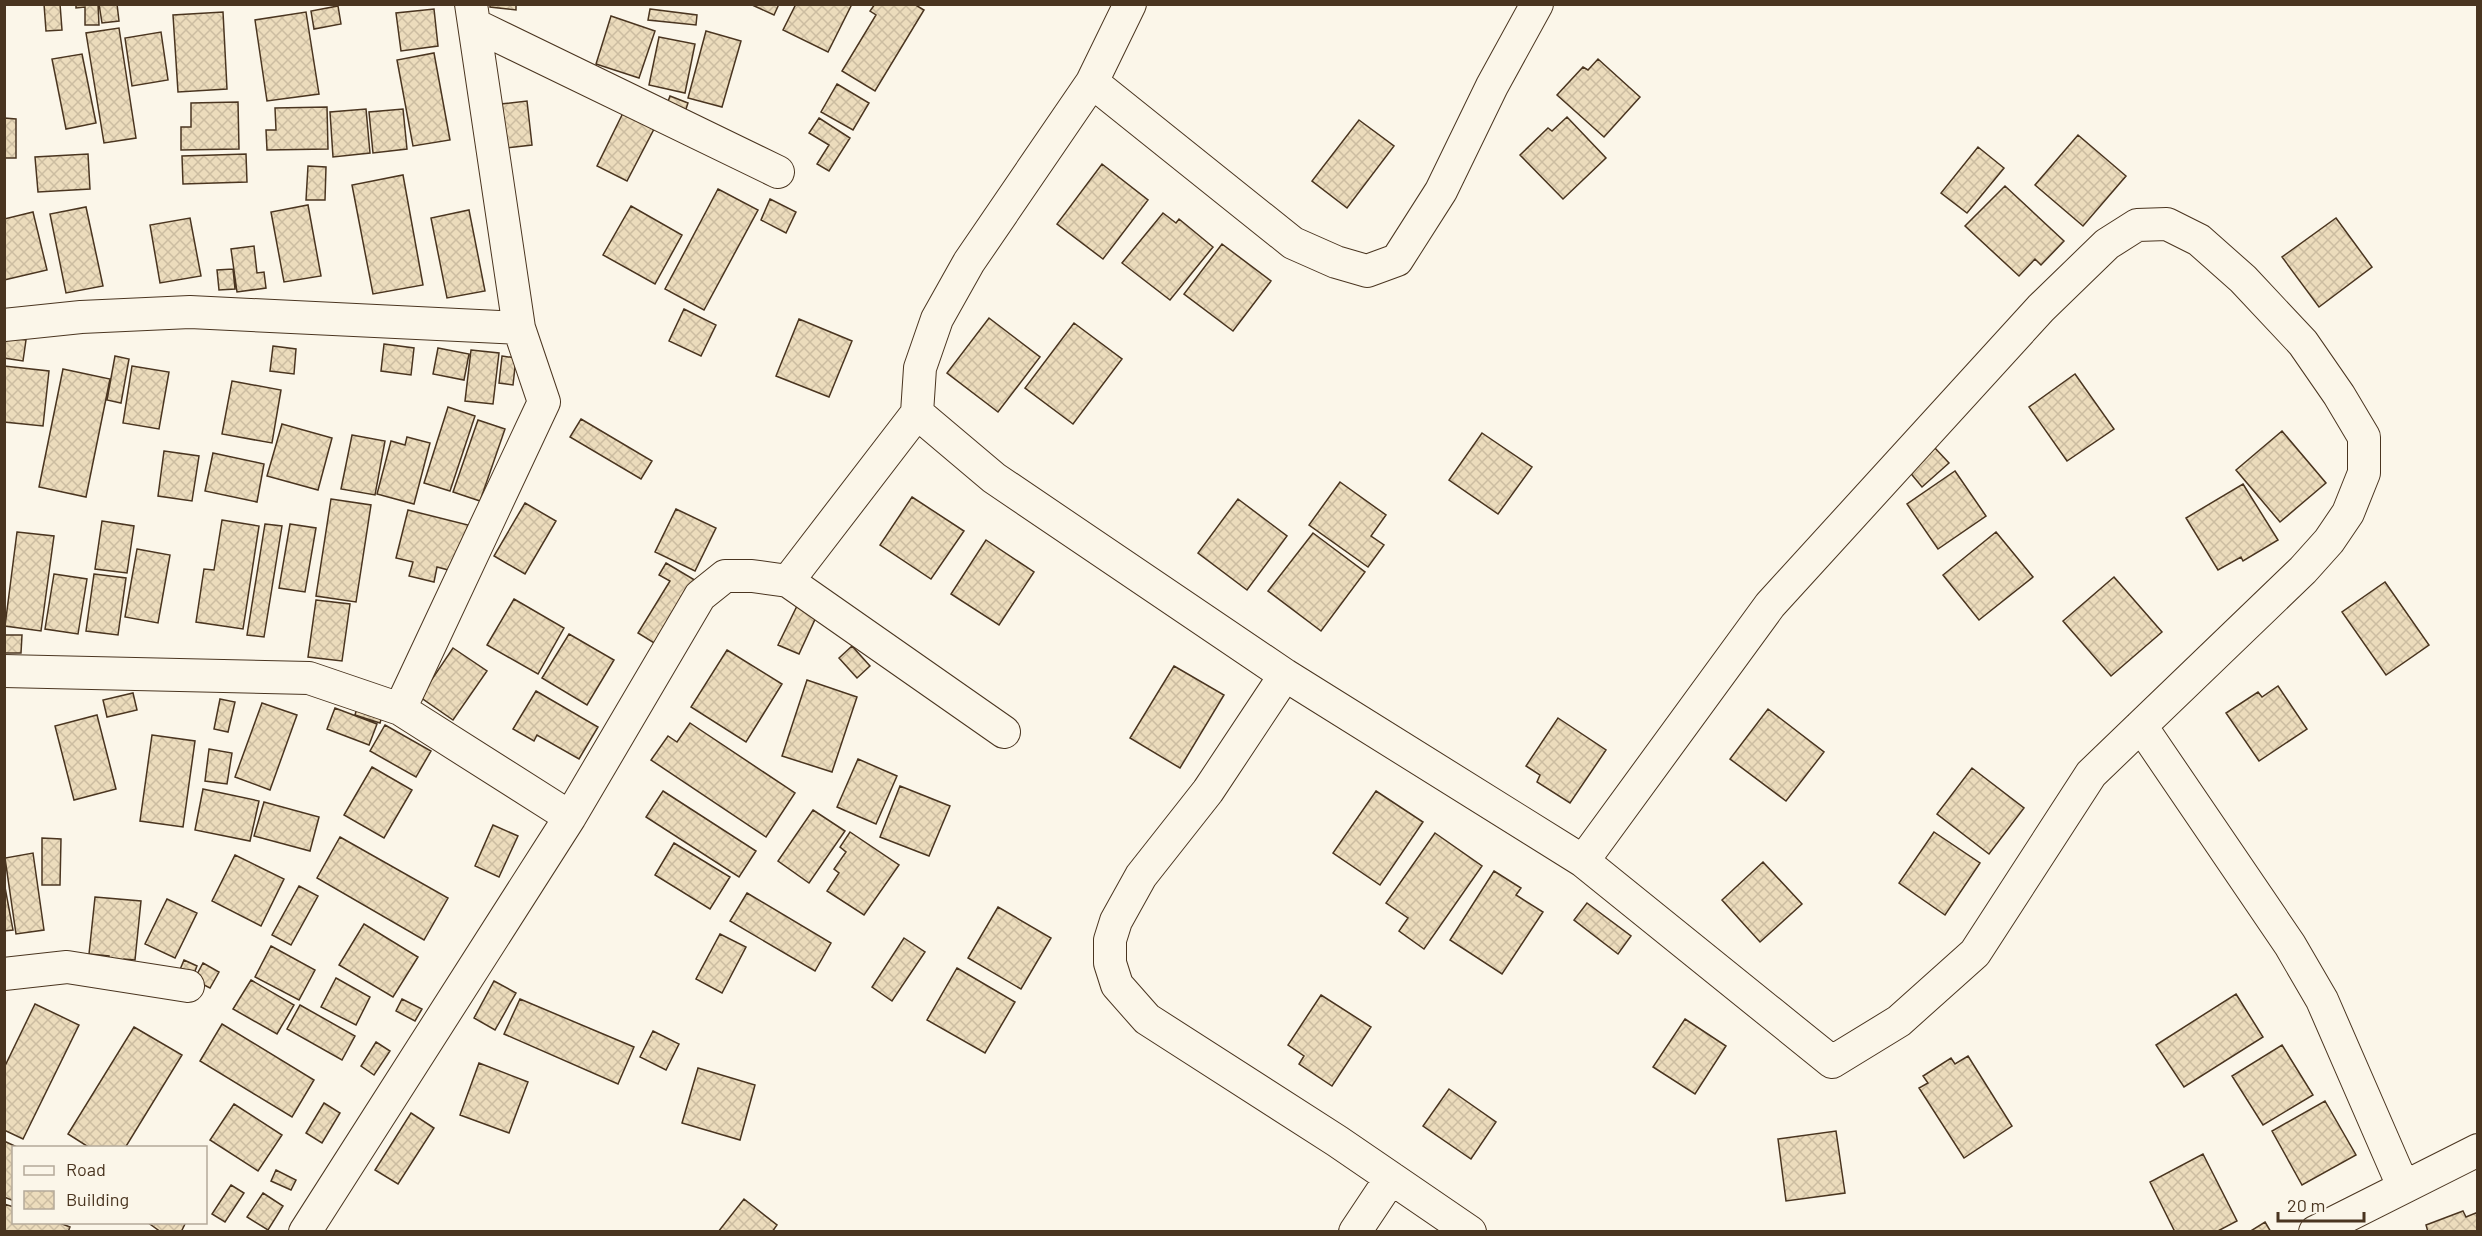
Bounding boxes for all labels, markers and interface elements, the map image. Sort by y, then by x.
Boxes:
legend [12,1146,207,1224]
text: Road [66,1158,106,1180]
scale bar [2278,1185,2364,1223]
text: Building [66,1188,129,1210]
text: 20 m [2287,1194,2325,1216]

